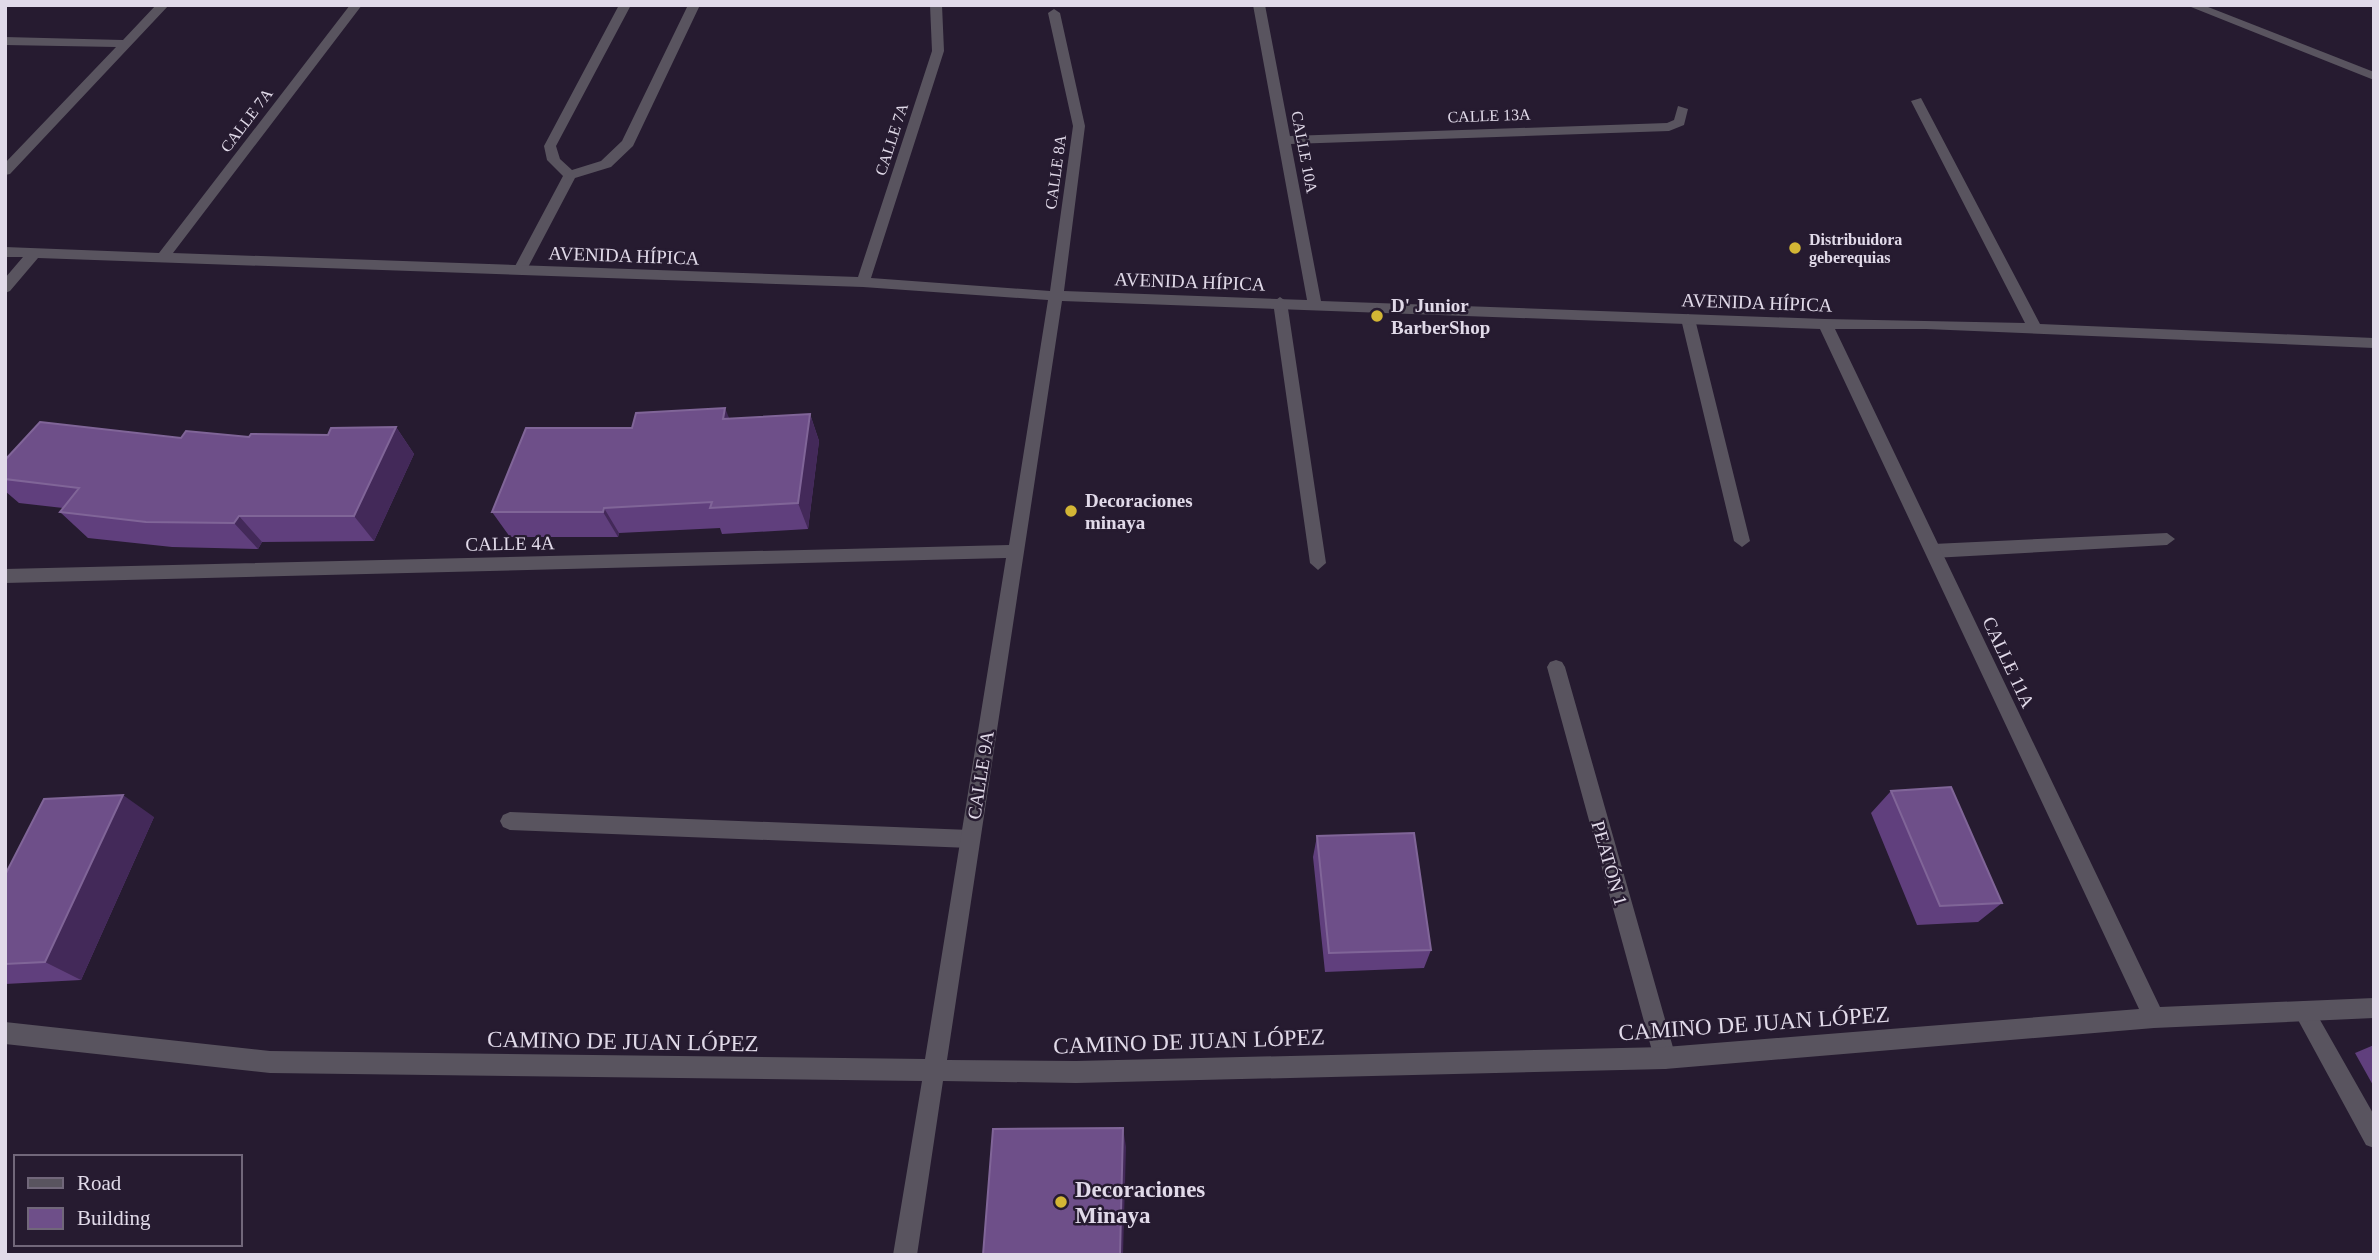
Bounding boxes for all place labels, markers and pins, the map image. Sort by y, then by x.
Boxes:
place label: Distribuidora geberequias [1809,231,1902,267]
marker: Distribuidora geberequias [1787,240,1803,256]
place label: D' Junior BarberShop [1391,295,1490,338]
marker: D' Junior BarberShop [1369,308,1385,324]
place label: Decoraciones minaya [1085,490,1193,533]
marker: Decoraciones minaya [1063,503,1079,519]
place label: Decoraciones Minaya [1075,1177,1205,1228]
marker: Decoraciones Minaya [1053,1194,1069,1210]

